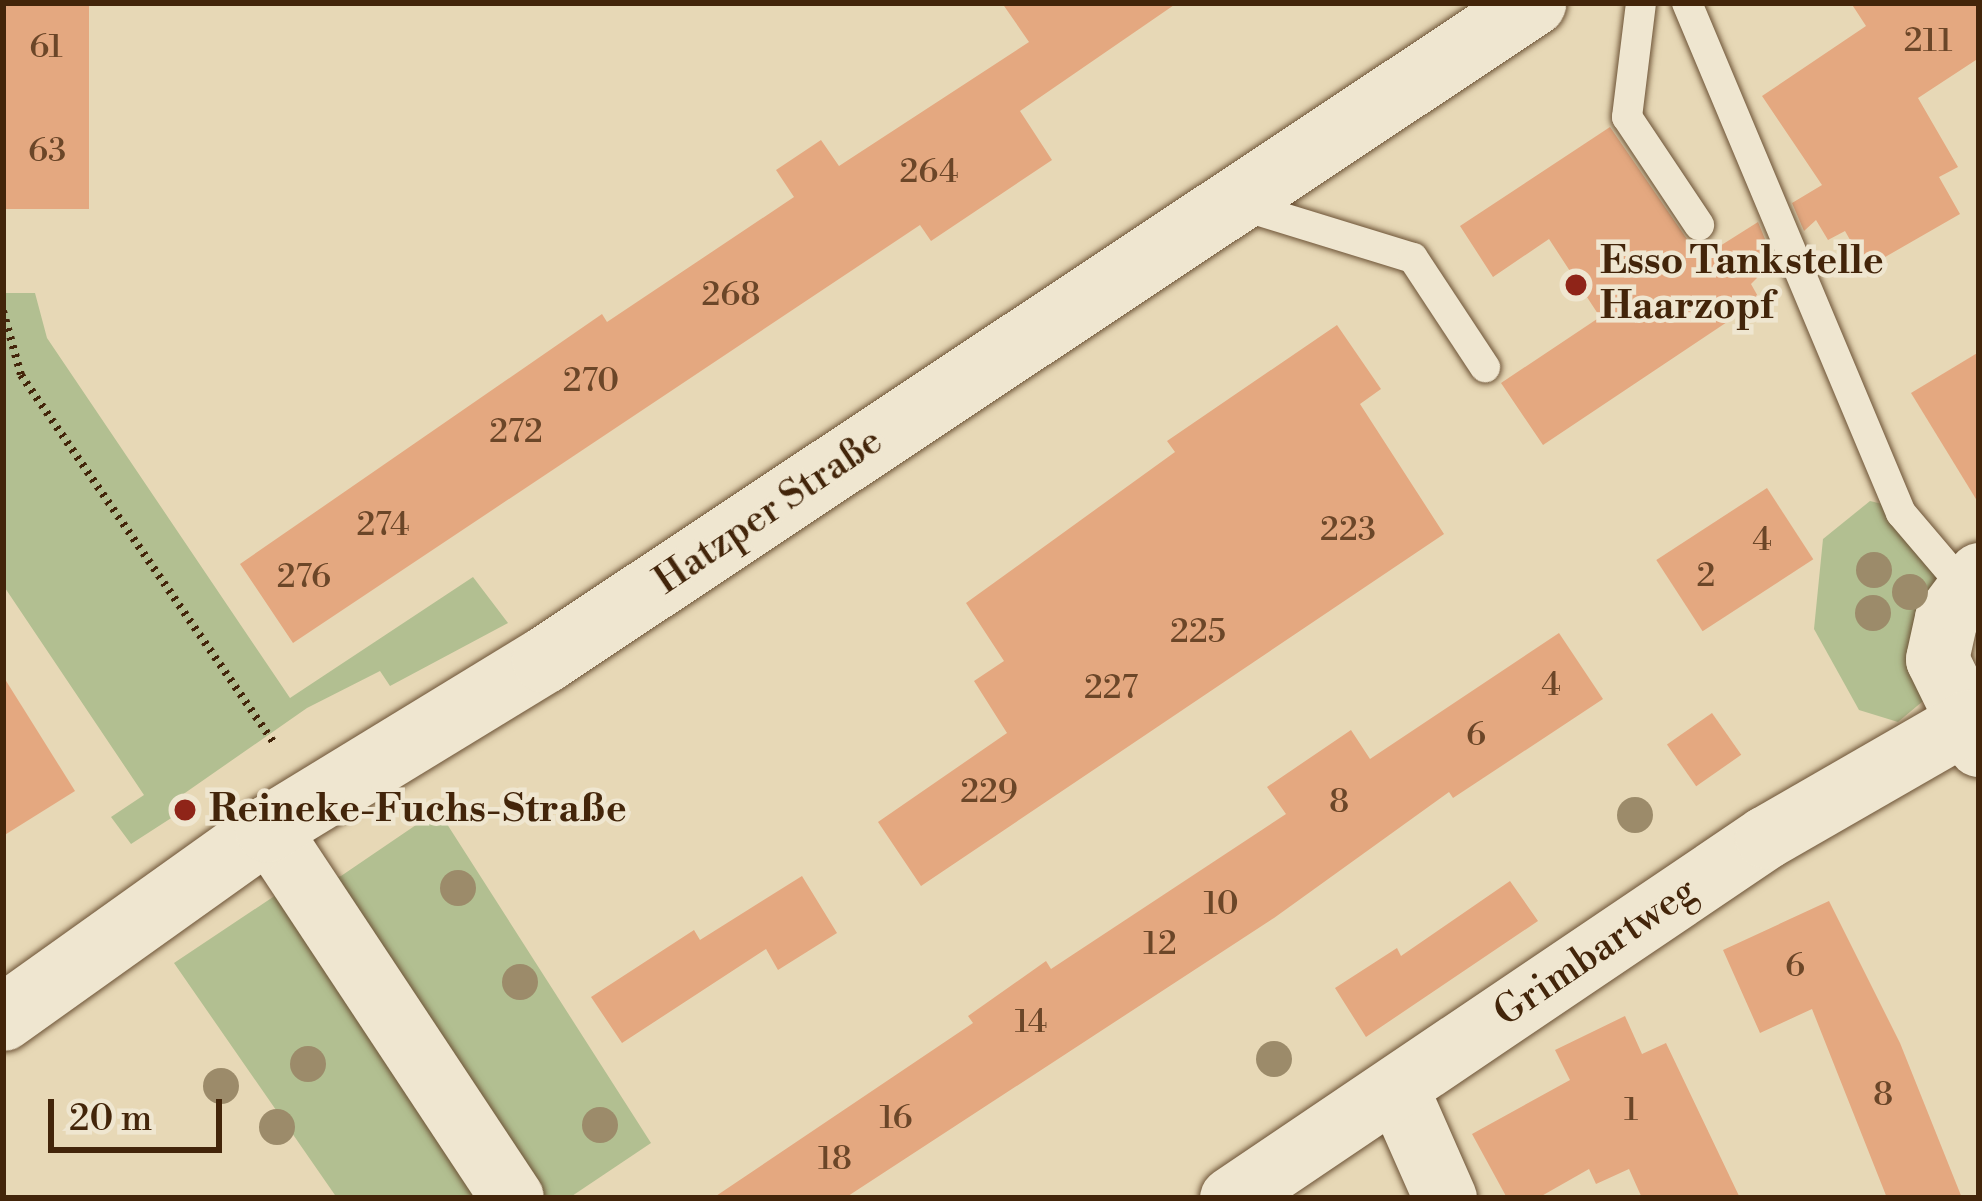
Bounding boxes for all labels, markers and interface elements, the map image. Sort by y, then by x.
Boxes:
house number: 211 [1904,22,1952,62]
house number: 61 [29,28,63,68]
house number: 63 [28,132,66,172]
house number: 264 [899,153,959,193]
place label: Esso Tankstelle Haarzopf [1600,240,1884,331]
marker: Esso Tankstelle Haarzopf [1563,272,1589,298]
house number: 268 [701,276,761,316]
house number: 270 [563,362,619,402]
house number: 272 [489,413,543,453]
street label: Hatzper Straße [646,419,892,605]
house number: 274 [356,506,410,546]
house number: 223 [1320,511,1376,551]
house number: 4 [1752,521,1772,561]
house number: 2 [1697,557,1715,597]
house number: 276 [277,558,331,598]
house number: 225 [1170,613,1226,653]
house number: 4 [1541,666,1561,706]
house number: 227 [1084,669,1138,709]
house number: 6 [1466,716,1486,756]
house number: 229 [960,773,1018,813]
house number: 8 [1329,783,1349,823]
place label: Reineke-Fuchs-Straße [209,787,627,833]
marker: Reineke-Fuchs-Straße [172,797,198,823]
street label: Grimbartweg [1486,868,1706,1038]
house number: 10 [1203,885,1239,925]
house number: 12 [1143,925,1177,965]
house number: 6 [1785,947,1805,987]
house number: 14 [1015,1003,1047,1043]
scale bar [54,1075,228,1149]
house number: 8 [1873,1076,1893,1116]
house number: 1 [1624,1091,1638,1131]
text: 20 m [69,1097,152,1142]
house number: 16 [879,1099,913,1139]
house number: 18 [818,1140,852,1180]

